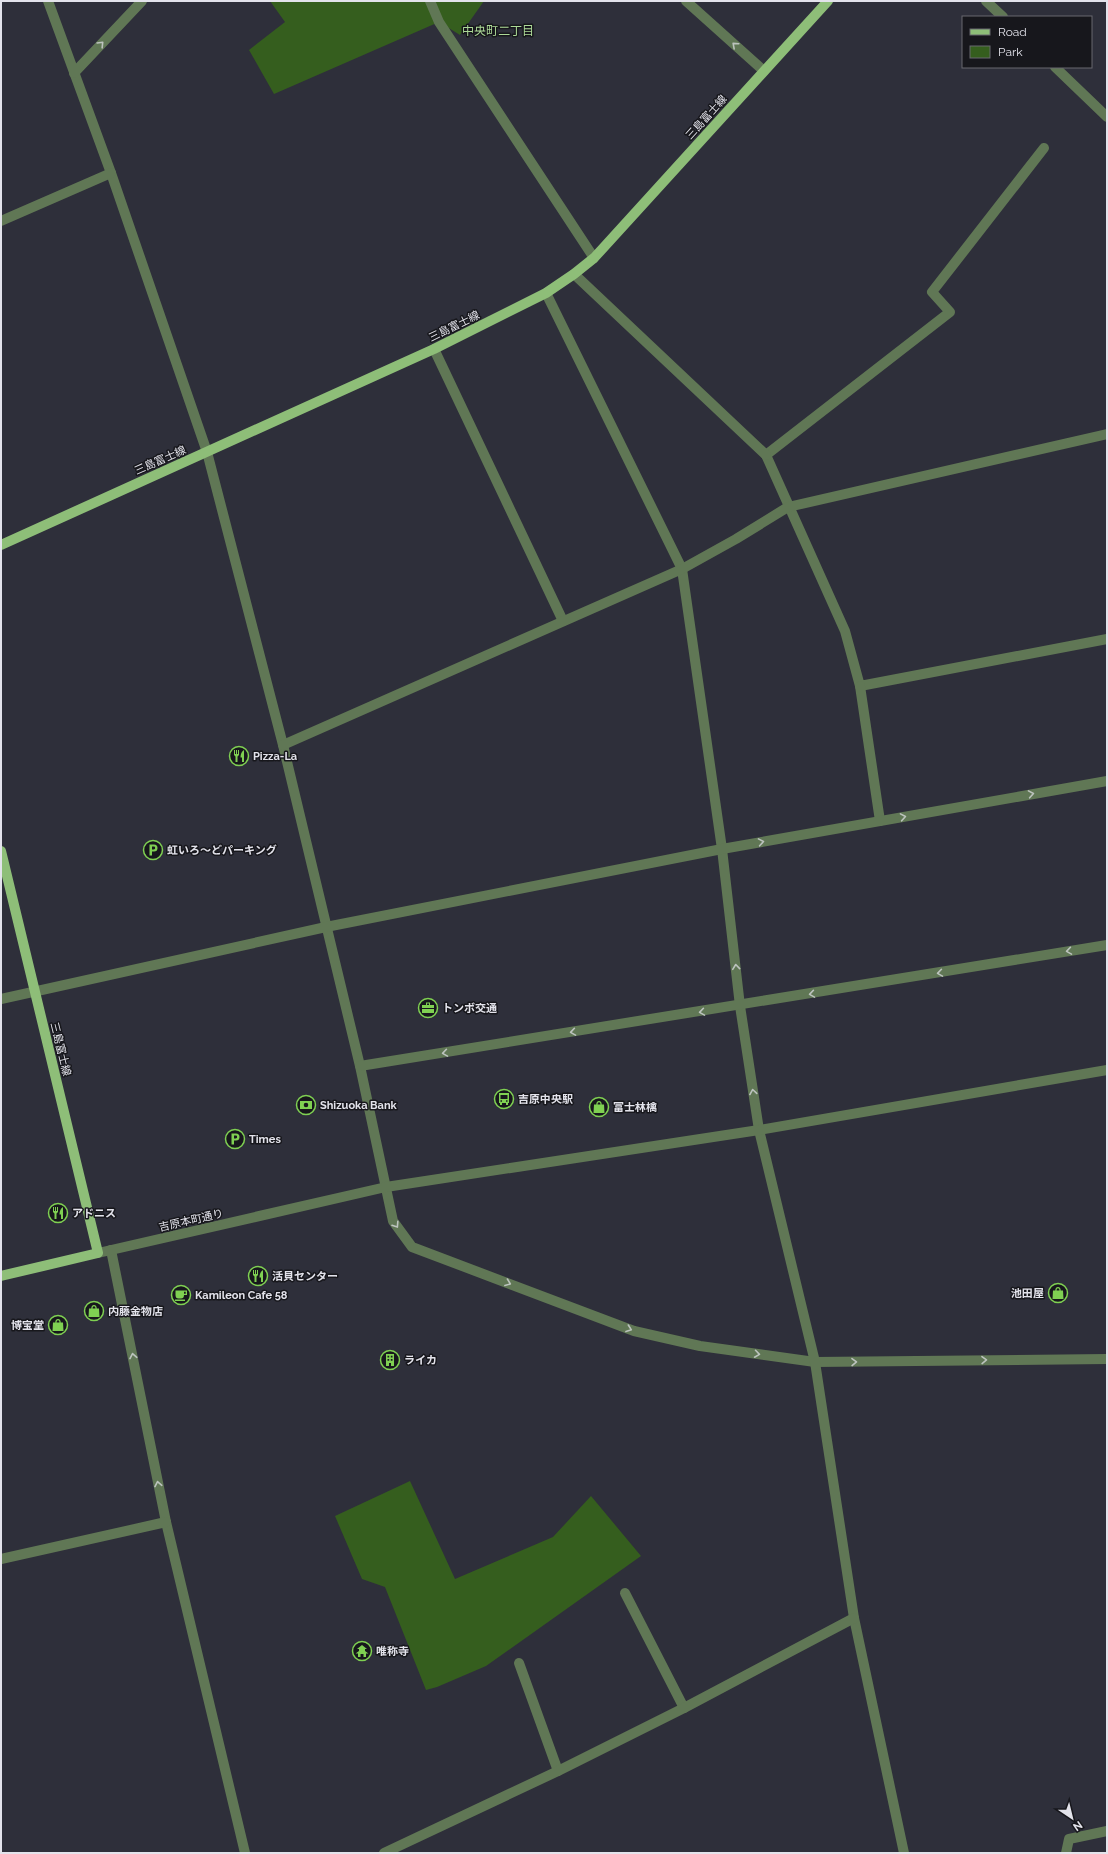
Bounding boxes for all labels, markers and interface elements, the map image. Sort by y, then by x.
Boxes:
legend [962,16,1092,68]
district label: 中央町二丁目 [462,24,534,38]
text: Road [998,25,1027,39]
one-way arrow [96,41,104,49]
one-way arrow [733,43,740,50]
text: Park [998,45,1023,59]
street label: 三島富士線 [683,93,730,142]
street label: 三島富士線 [427,309,482,344]
street label: 三島富士線 [132,443,188,478]
restaurant icon: Pizza-La [228,745,250,767]
place label: Pizza-La [253,750,297,763]
one-way arrow [1027,791,1034,799]
one-way arrow [899,813,906,822]
parking icon: 虹いろ～どパーキング [142,839,164,861]
one-way arrow [758,839,764,847]
place label: 虹いろ～どパーキング [167,844,277,857]
one-way arrow [1065,947,1072,955]
one-way arrow [732,964,741,970]
one-way arrow [937,968,943,977]
one-way arrow [809,989,815,998]
office icon: トンボ交通 [417,997,439,1019]
place label: トンボ交通 [442,1002,497,1015]
one-way arrow [699,1007,705,1016]
street label: 三島富士線 [48,1021,73,1077]
one-way arrow [570,1027,576,1036]
one-way arrow [442,1048,448,1057]
bus stop icon: 吉原中央駅 [493,1088,515,1110]
one-way arrow [749,1089,758,1095]
place label: 吉原中央駅 [518,1093,573,1106]
bank icon: Shizuoka Bank [295,1094,317,1116]
shop icon: 富士林檎 [588,1096,610,1118]
place label: Shizuoka Bank [320,1099,398,1112]
place label: 富士林檎 [613,1101,657,1114]
parking icon: Times [224,1128,246,1150]
place label: Times [249,1133,281,1146]
restaurant icon: アドニス [47,1202,69,1224]
place label: アドニス [72,1207,116,1220]
street label: 吉原本町通り [157,1207,225,1234]
one-way arrow [391,1221,399,1228]
restaurant icon: 活貝センター [247,1265,269,1287]
place label: 活貝センター [272,1270,338,1283]
one-way arrow [504,1279,511,1287]
shop icon: 池田屋 [1047,1282,1069,1304]
cafe icon: Kamileon Cafe 58 [170,1284,192,1306]
place label: 池田屋 [1011,1287,1044,1300]
place label: Kamileon Cafe 58 [195,1289,288,1302]
shop icon: 内藤金物店 [83,1300,105,1322]
place label: 内藤金物店 [108,1305,163,1318]
shop icon: 博宝堂 [47,1314,69,1336]
place label: 博宝堂 [11,1319,44,1332]
one-way arrow [626,1325,633,1333]
building icon: ライカ [379,1349,401,1371]
one-way arrow [754,1349,760,1358]
one-way arrow [129,1353,137,1359]
place label: ライカ [404,1354,437,1367]
one-way arrow [981,1356,987,1364]
one-way arrow [851,1358,857,1366]
one-way arrow [155,1481,163,1487]
temple icon: 唯称寺 [351,1640,373,1662]
place label: 唯称寺 [376,1645,409,1658]
north arrow [1052,1798,1092,1838]
text: N [1070,1818,1085,1834]

